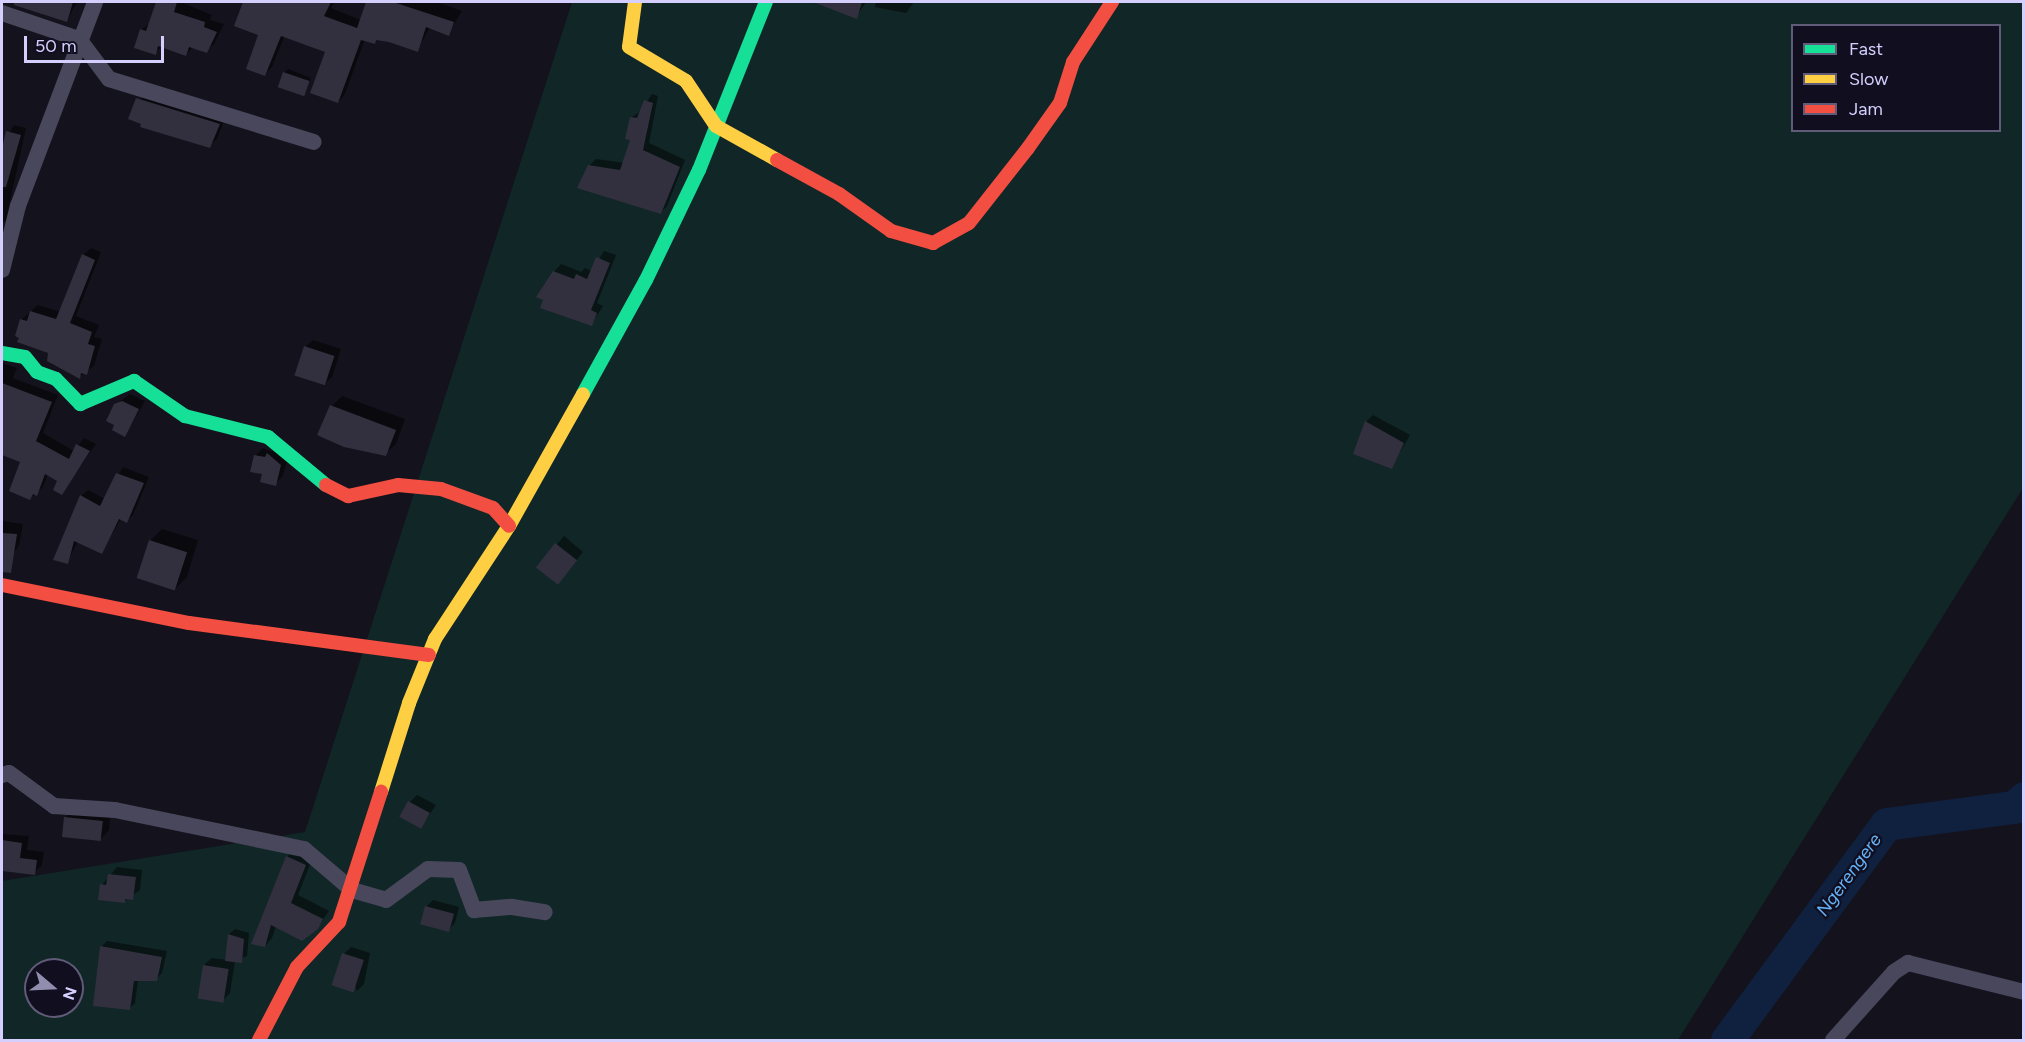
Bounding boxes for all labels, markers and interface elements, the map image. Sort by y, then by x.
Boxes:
scale bar [27,24,166,62]
legend [1791,24,2001,132]
text: 50 m [35,35,77,57]
text: Fast [1849,38,1883,60]
text: Slow [1849,68,1888,90]
text: Jam [1849,98,1883,120]
water label: Ngerengere [1812,830,1886,920]
north arrow [24,958,84,1018]
text: N [59,984,81,1002]

